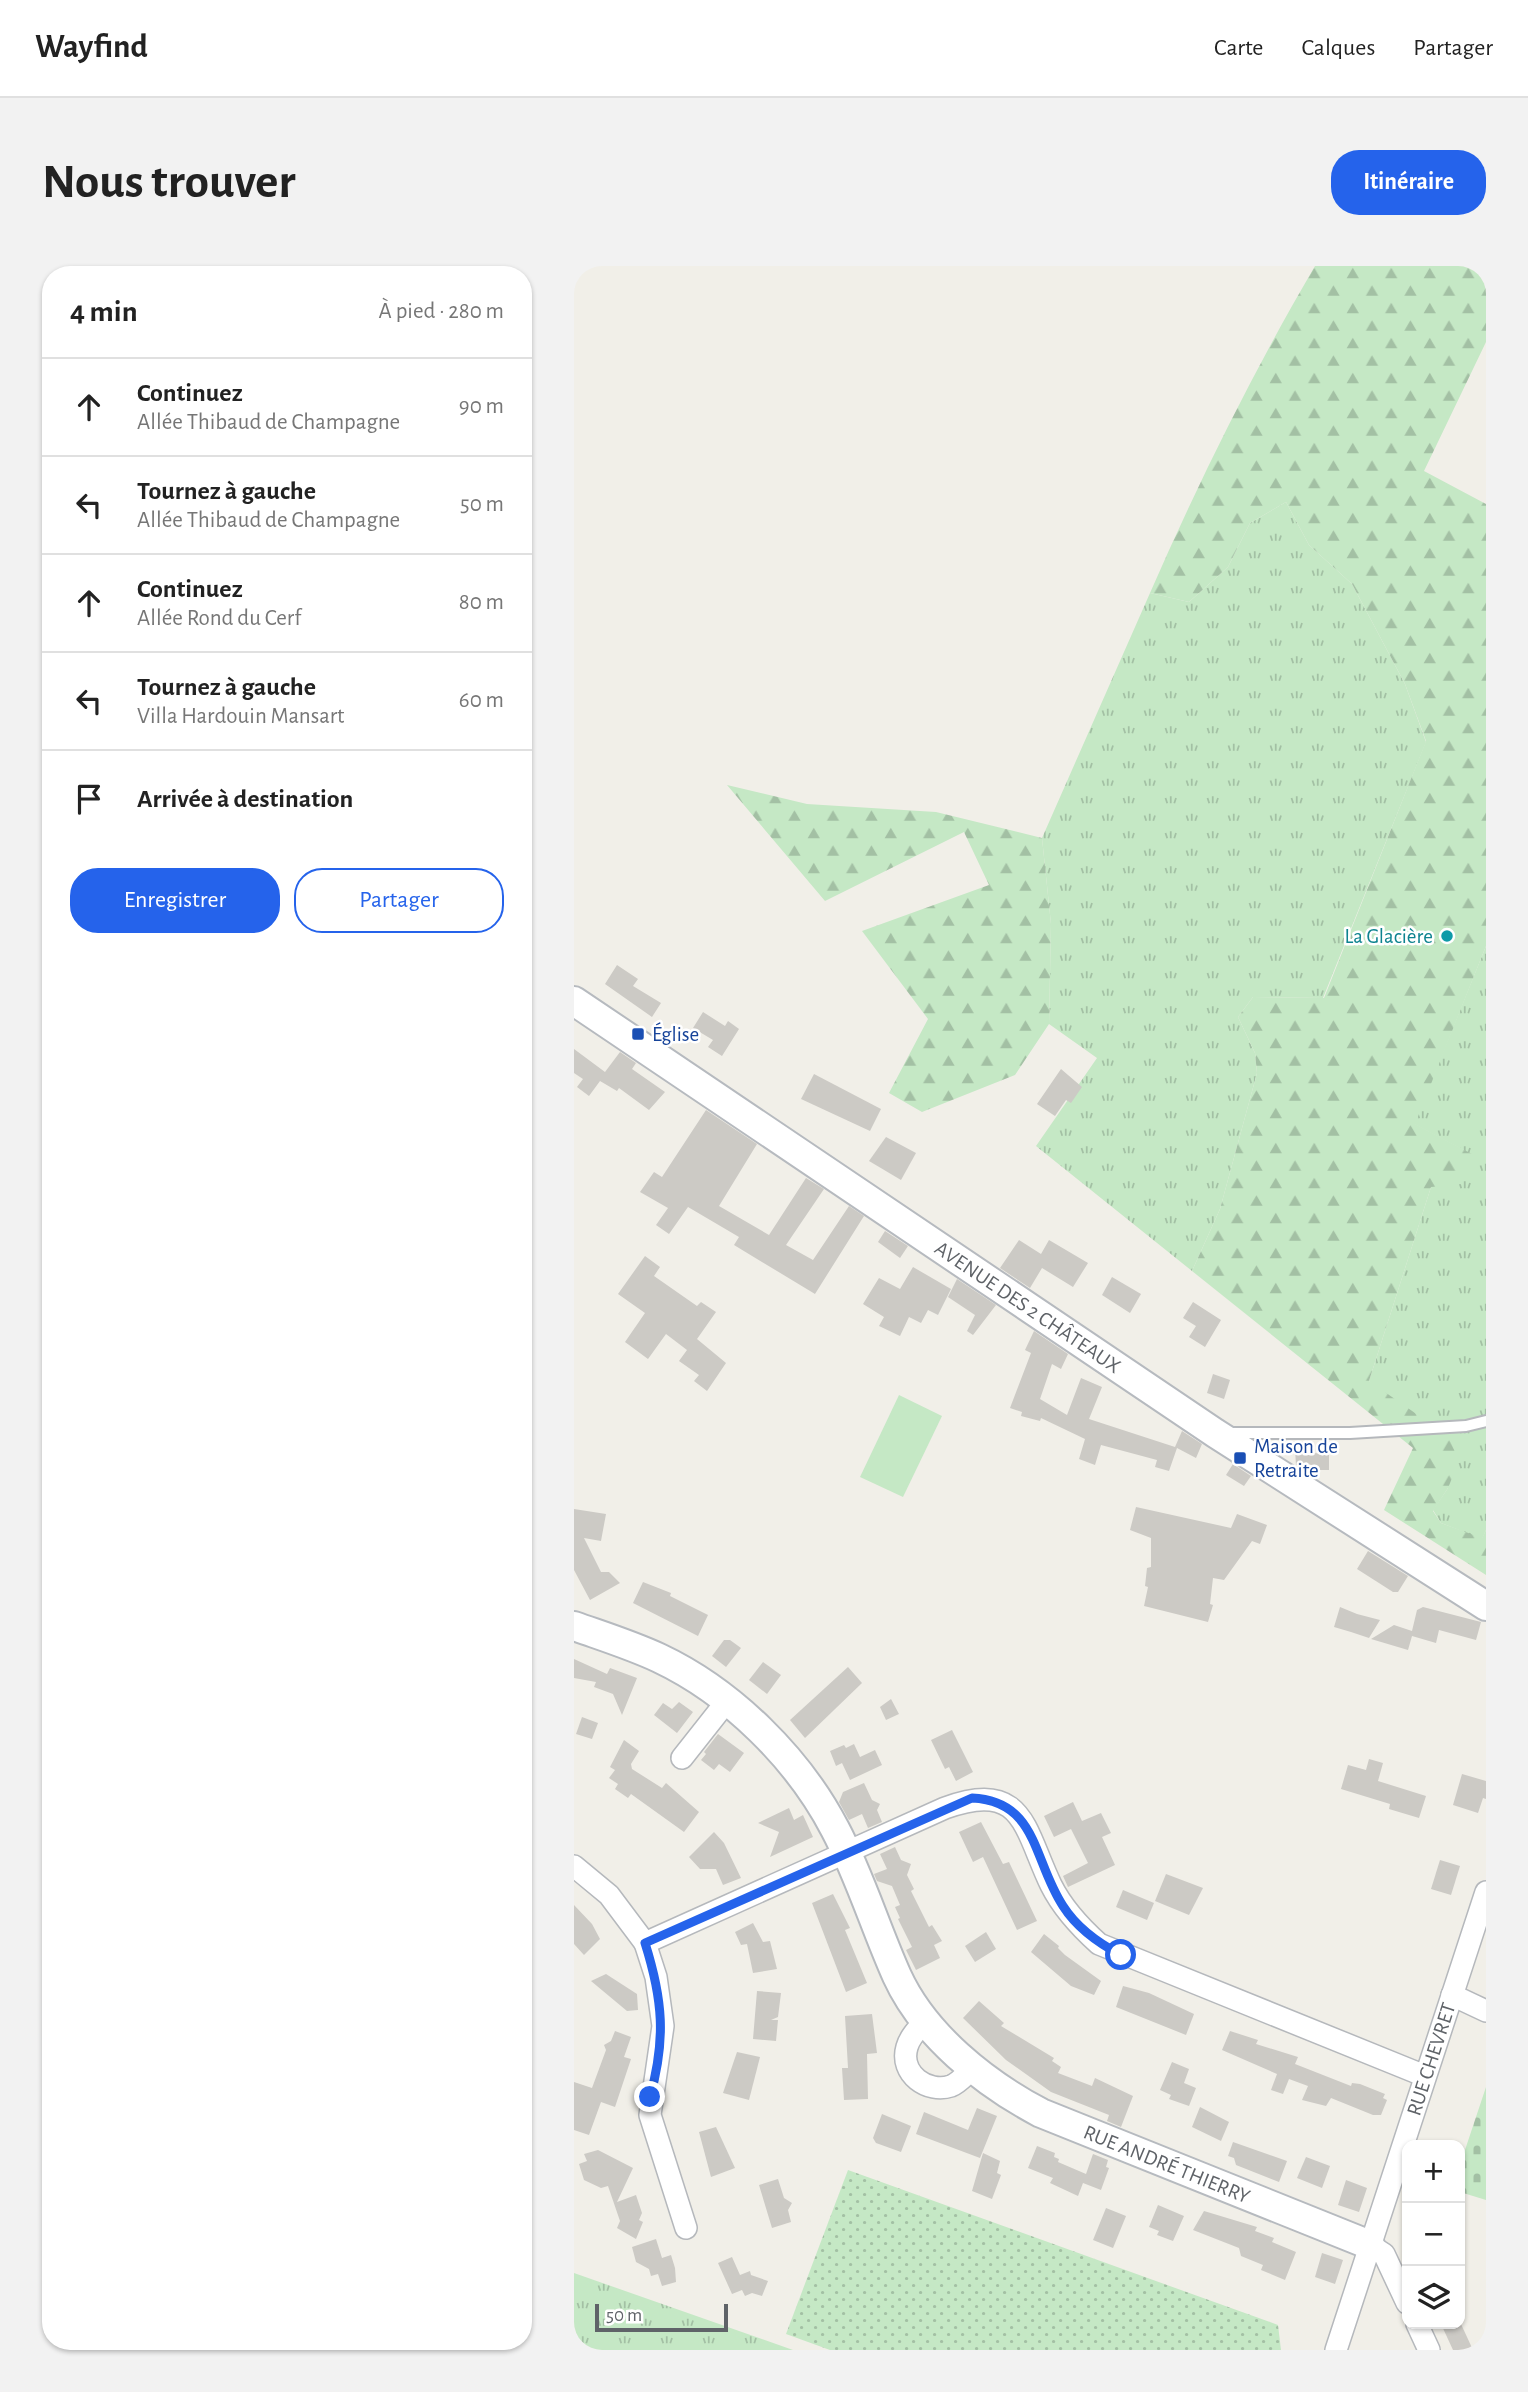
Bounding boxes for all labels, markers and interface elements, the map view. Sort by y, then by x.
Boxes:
text: Wayfind [35,31,148,64]
text: Carte [1214,36,1263,60]
text: Calques [1301,36,1375,60]
text: Partager [1413,36,1493,60]
button: Itinéraire [1331,150,1486,215]
text: Nous trouver [42,158,296,207]
text: 4 min [70,297,138,327]
text: À pied · 280 m [379,300,504,323]
text: Continuez [137,380,243,406]
icon: ahead [70,388,108,426]
text: 90 m [459,395,504,418]
text: Allée Thibaud de Champagne [137,411,400,434]
text: Tournez à gauche [137,478,316,504]
icon: left [70,486,108,524]
text: 50 m [460,493,504,516]
text: Allée Thibaud de Champagne [137,509,400,532]
text: Continuez [137,576,243,602]
icon: ahead [70,584,108,622]
text: 80 m [459,591,504,614]
text: Allée Rond du Cerf [137,607,301,630]
text: Tournez à gauche [137,674,316,700]
icon: left [70,682,108,720]
text: 60 m [459,689,504,712]
text: Villa Hardouin Mansart [137,705,344,728]
icon: arrive [70,780,108,818]
text: Arrivée à destination [137,786,353,812]
button: Enregistrer [70,868,280,933]
button: Partager [294,868,504,933]
place label: La Glacière [1345,926,1433,947]
marker: La Glacière [1439,928,1455,944]
place label: Église [652,1022,699,1045]
marker: Église [630,1026,646,1042]
street label: AVENUE DES 2 CHÂTEAUX [931,1236,1125,1377]
place label: Maison de Retraite [1254,1436,1338,1481]
marker: Maison de Retraite [1232,1450,1248,1466]
route start [1105,1939,1136,1970]
street label: RUE CHEVRET [1403,2000,1460,2118]
route end [634,2081,665,2112]
street label: RUE ANDRÉ THIERRY [1081,2120,1254,2207]
map controls [1402,2140,1465,2329]
button: + [1402,2140,1465,2203]
button: − [1402,2203,1465,2266]
button: layers [1402,2266,1465,2329]
scale bar [595,2301,728,2333]
text: 50 m [606,2306,642,2325]

